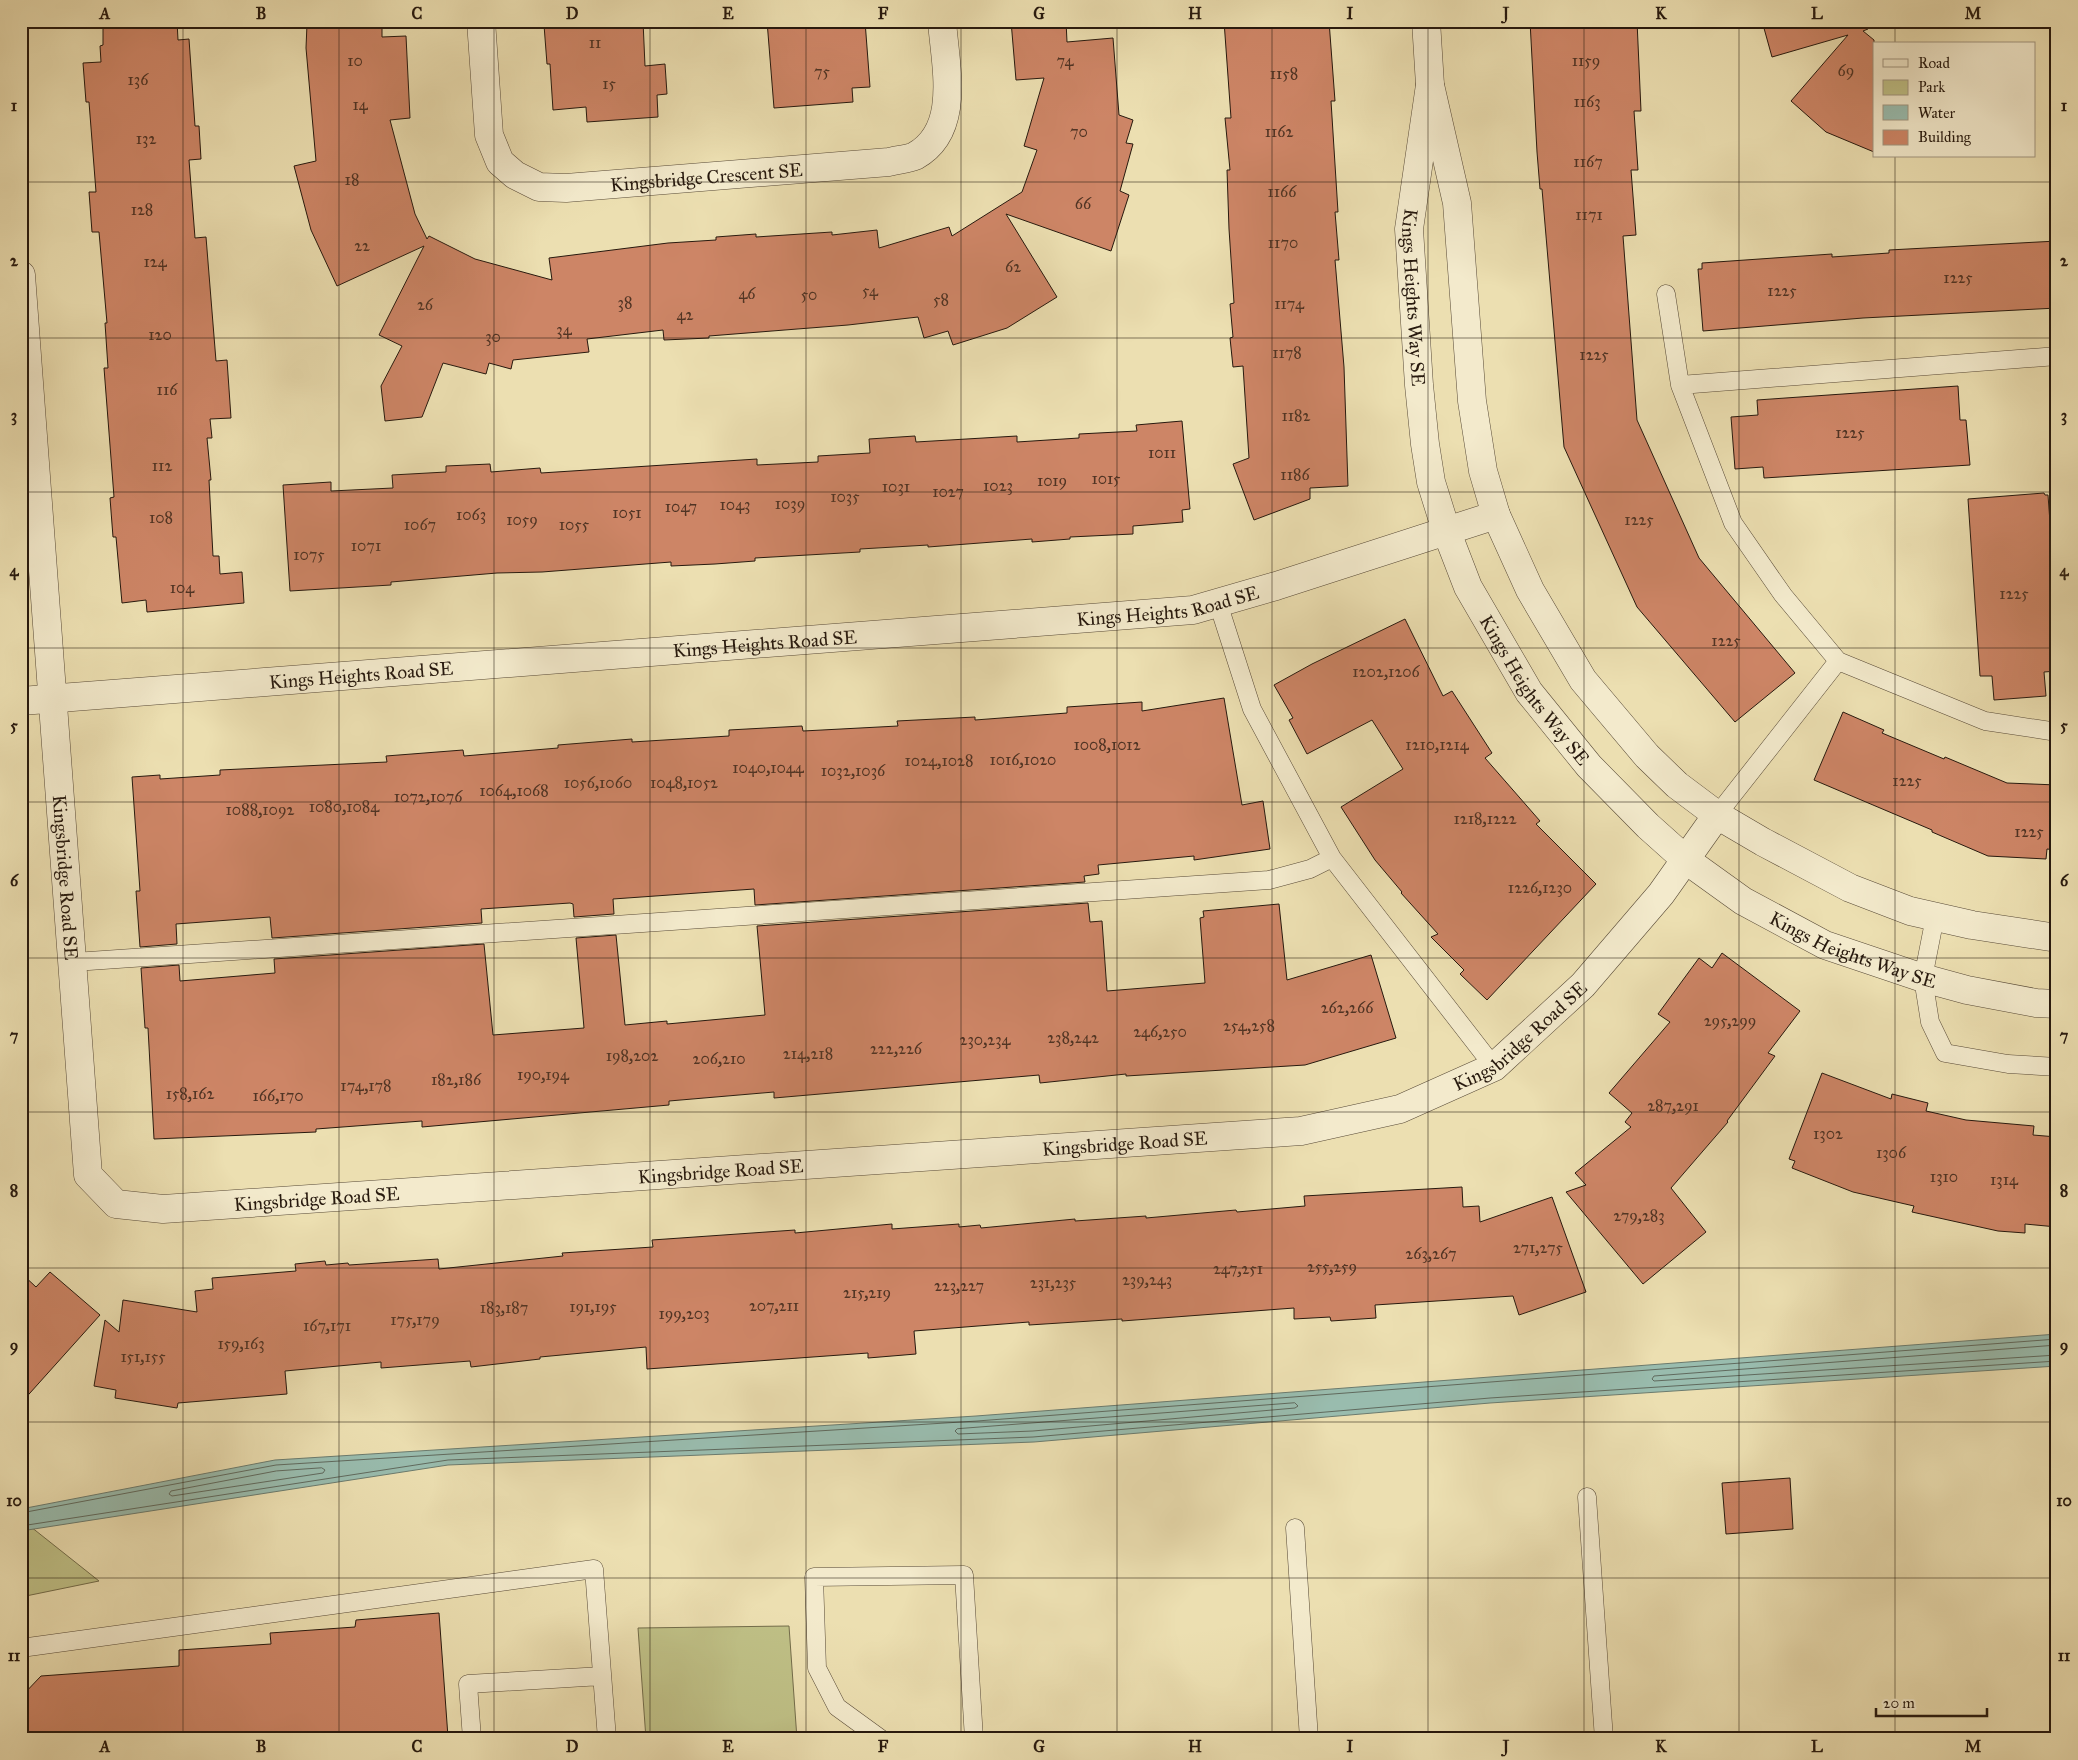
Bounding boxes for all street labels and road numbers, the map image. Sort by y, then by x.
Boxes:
street label: Kingsbridge Crescent SE [609,157,804,196]
street label: Kings Heights Way SE [1397,207,1431,387]
street label: Kings Heights Road SE [1076,580,1262,631]
street label: Kings Heights Way SE [1475,611,1595,770]
street label: Kings Heights Road SE [672,625,858,662]
street label: Kings Heights Road SE [268,656,454,693]
street label: Kingsbridge Road SE [48,794,83,961]
street label: Kings Heights Way SE [1766,906,1939,993]
street label: Kingsbridge Road SE [1449,976,1592,1095]
street label: Kingsbridge Road SE [1041,1126,1209,1160]
street label: Kingsbridge Road SE [637,1154,805,1188]
street label: Kingsbridge Road SE [233,1181,400,1216]

